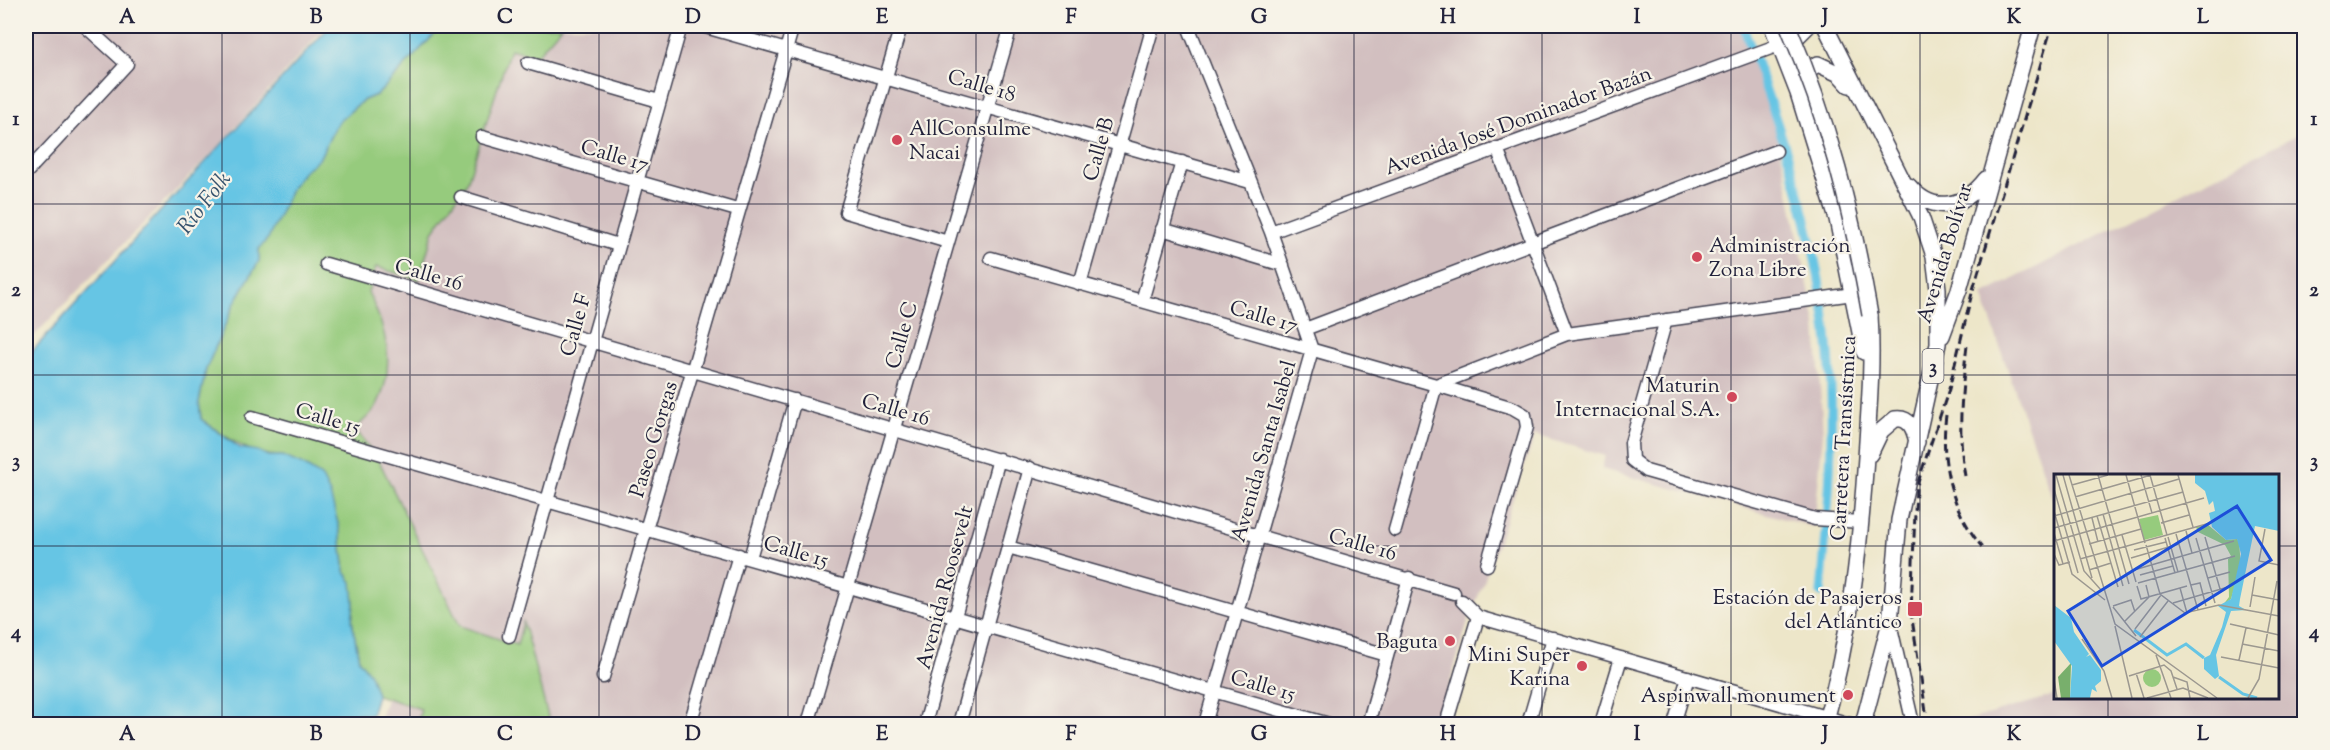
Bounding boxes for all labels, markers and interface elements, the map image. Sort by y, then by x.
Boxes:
text: A [119,4,136,33]
text: B [310,4,323,33]
text: C [497,4,513,33]
text: D [685,4,701,33]
text: E [876,4,889,33]
text: F [1065,4,1077,33]
text: G [1251,4,1268,33]
text: H [1440,4,1456,33]
text: I [1634,4,1641,33]
text: J [1820,4,1828,33]
text: K [2007,4,2022,33]
text: L [2197,4,2210,33]
street label: Avenida José Dominador Bazán [1381,60,1656,184]
street label: Calle 18 [944,63,1019,111]
text: 1 [13,106,20,135]
text: 1 [2311,106,2318,135]
street label: Calle B [1077,114,1123,185]
place label: AllConsulme Nacai [909,115,1031,169]
street label: Calle 17 [577,133,653,181]
marker: AllConsulme Nacai [890,133,904,147]
water label: Río Folk [171,166,240,242]
street label: Avenida Bolívar [1910,180,1981,327]
place label: Administración Zona Libre [1709,232,1851,286]
marker: Administración Zona Libre [1690,250,1704,264]
street label: Calle 16 [391,252,466,300]
text: 2 [11,277,21,306]
text: 2 [2309,277,2319,306]
street label: Calle F [554,290,600,360]
street label: Calle 17 [1226,294,1302,342]
street label: Calle C [879,298,927,373]
street label: Carretera Transístmica [1825,334,1865,541]
road number: 3 [1922,349,1944,383]
street label: Avenida Santa Isabel [1225,357,1305,546]
place label: Maturin Internacional S.A. [1555,372,1720,426]
street label: Paseo Gorgas [623,378,687,501]
street label: Calle 16 [858,387,933,435]
marker: Maturin Internacional S.A. [1725,390,1739,404]
street label: Calle 15 [291,396,364,443]
text: 3 [12,448,20,477]
text: 3 [2310,448,2318,477]
inset map [2054,474,2279,699]
street label: Avenida Roosevelt [910,502,982,673]
street label: Calle 16 [1325,522,1400,570]
street label: Calle 15 [759,529,832,576]
place label: Estación de Pasajeros del Atlántico [1713,584,1902,638]
marker: Estación de Pasajeros del Atlántico [1906,600,1924,618]
text: 4 [10,619,21,648]
text: 4 [2308,619,2319,648]
place label: Baguta [1376,628,1438,658]
marker: Baguta [1443,634,1457,648]
place label: Mini Super Karina [1468,641,1570,695]
marker: Mini Super Karina [1575,659,1589,673]
street label: Calle 15 [1226,663,1299,710]
place label: Aspinwall monument [1640,682,1836,712]
marker: Aspinwall monument [1841,688,1855,702]
text: A [119,721,136,750]
text: B [310,721,323,750]
text: C [497,721,513,750]
text: D [685,721,701,750]
text: E [876,721,889,750]
text: F [1065,721,1077,750]
text: G [1251,721,1268,750]
text: H [1440,721,1456,750]
text: I [1634,721,1641,750]
text: J [1820,721,1828,750]
text: K [2007,721,2022,750]
text: L [2197,721,2210,750]

